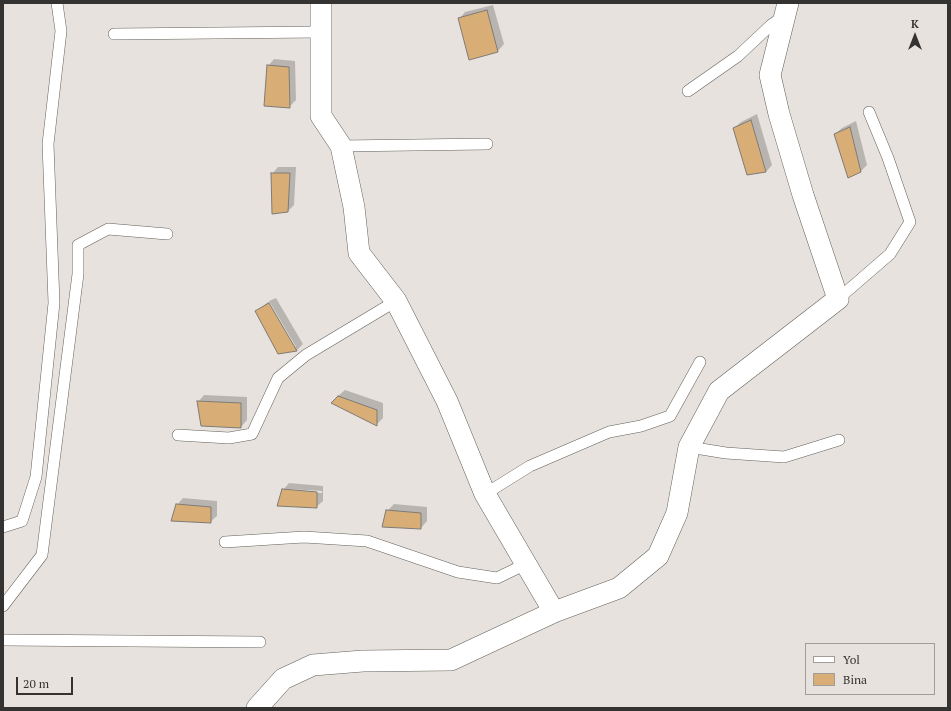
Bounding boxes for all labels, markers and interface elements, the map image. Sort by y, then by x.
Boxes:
north arrow [895,16,935,56]
text: K [911,17,919,31]
legend [805,643,935,695]
text: Yol [843,652,860,667]
scale bar [18,669,75,695]
text: Bina [843,672,867,687]
text: 20 m [23,676,49,691]

